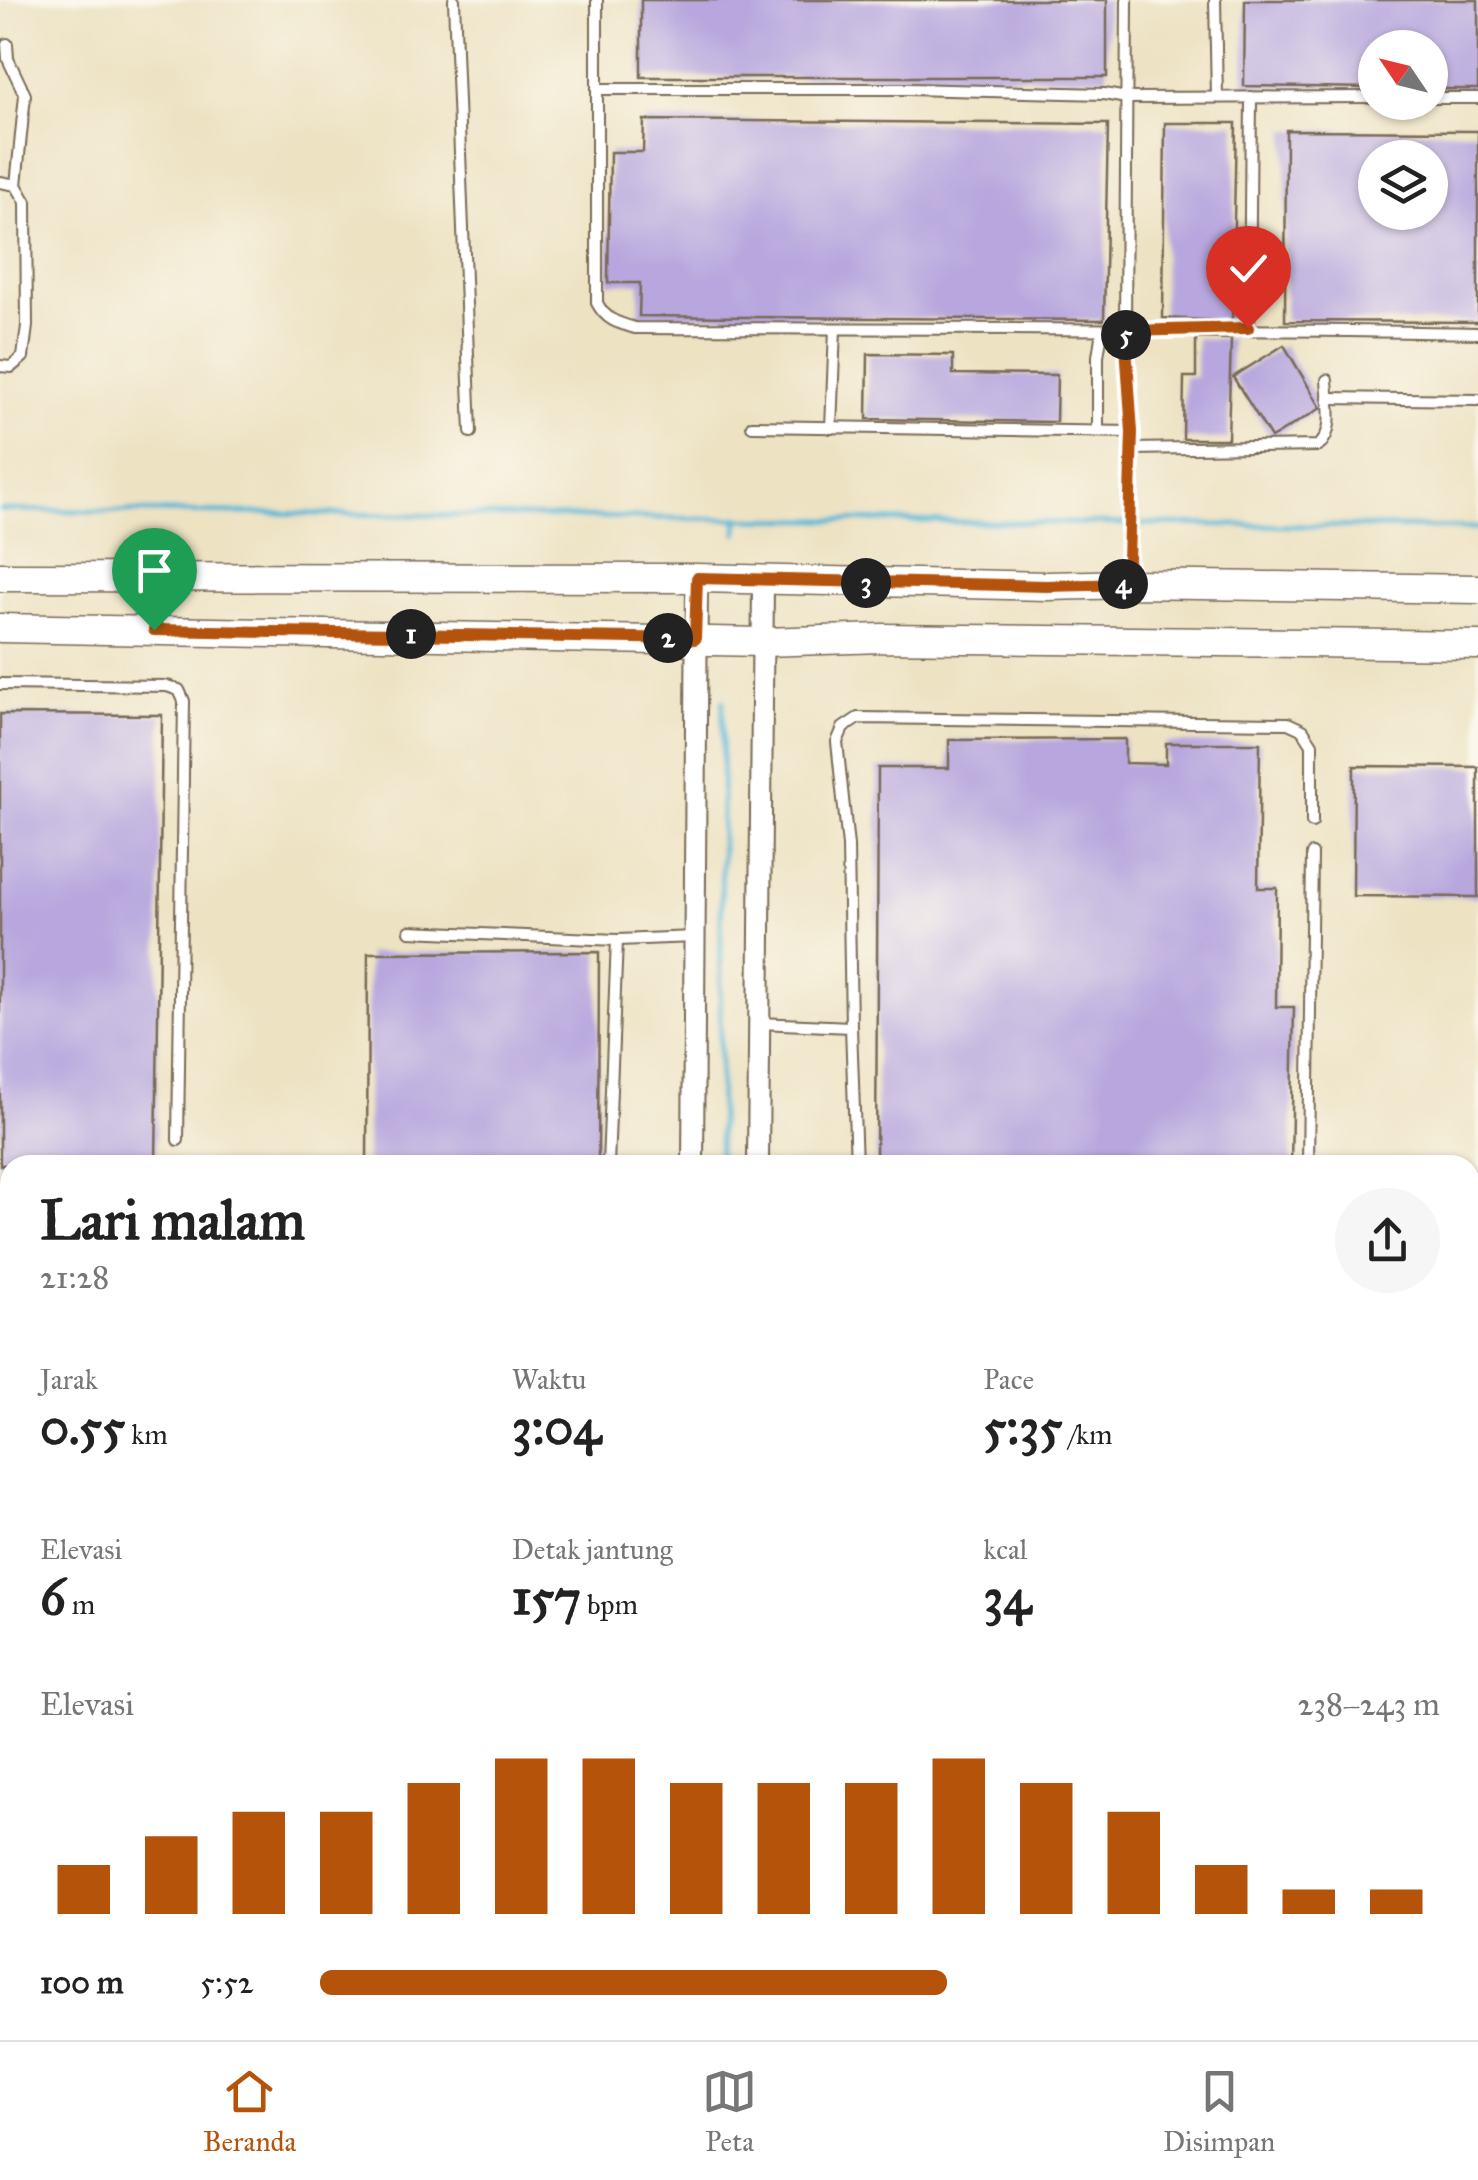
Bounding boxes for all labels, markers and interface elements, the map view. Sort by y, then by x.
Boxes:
north arrow [1358,30,1448,120]
map controls [1358,30,1448,230]
button: layers [1358,140,1448,230]
pin [1206,226,1291,329]
icon: check [1221,241,1276,296]
pin: 5 [1101,310,1151,360]
text: 5 [1119,317,1133,352]
pin [112,528,197,631]
icon: arrive [127,543,182,598]
pin: 3 [841,558,891,608]
pin: 4 [1098,559,1148,609]
text: 3 [860,565,872,600]
text: 4 [1115,566,1131,601]
pin: 1 [386,609,436,659]
pin: 2 [643,613,693,663]
text: 1 [405,616,417,651]
text: 2 [661,620,675,655]
text: Lari malam [40,1187,305,1254]
button: share [1335,1188,1440,1293]
text: 21:28 [40,1258,109,1297]
text: Jarak [40,1362,98,1397]
text: Waktu [512,1362,586,1397]
text: Pace [983,1362,1034,1397]
text: 0.55 [40,1397,125,1458]
text: 3:04 [512,1397,601,1458]
text: 5:35 [983,1397,1062,1458]
text: km [125,1417,168,1452]
text: /km [1062,1417,1113,1452]
text: Elevasi [40,1532,122,1567]
text: Detak jantung [512,1532,673,1567]
text: kcal [983,1532,1027,1567]
text: 6 [40,1567,66,1628]
text: 157 [512,1567,581,1628]
text: 34 [983,1567,1031,1628]
text: m [66,1587,95,1622]
text: bpm [581,1587,638,1622]
text: Elevasi [40,1685,134,1724]
text: 238–243 m [1297,1685,1440,1724]
text: 100 m [40,1963,124,2002]
text: 5:52 [200,1963,254,2002]
tab: Beranda [203,2064,296,2159]
tab: Peta [702,2064,757,2159]
tab: Disimpan [1163,2064,1275,2159]

